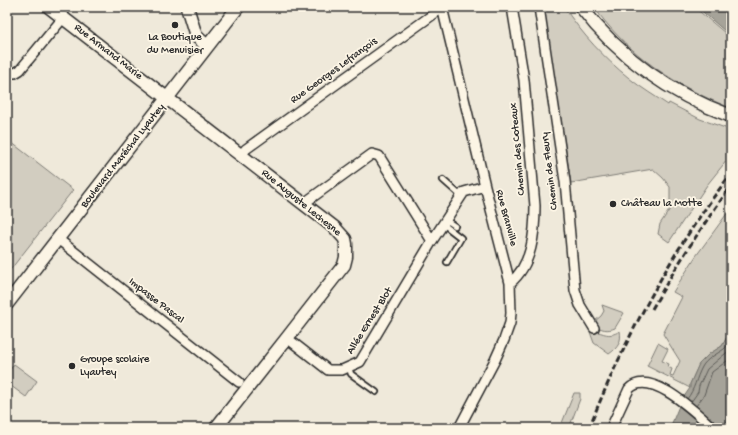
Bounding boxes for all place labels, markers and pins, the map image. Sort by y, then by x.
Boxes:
marker: La Boutique du Menuisier [170,20,180,30]
place label: La Boutique du Menuisier [147,32,204,57]
place label: Château la Motte [621,198,702,210]
marker: Château la Motte [608,199,618,209]
place label: Groupe scolaire Lyautey [80,354,150,379]
marker: Groupe scolaire Lyautey [67,361,77,371]

